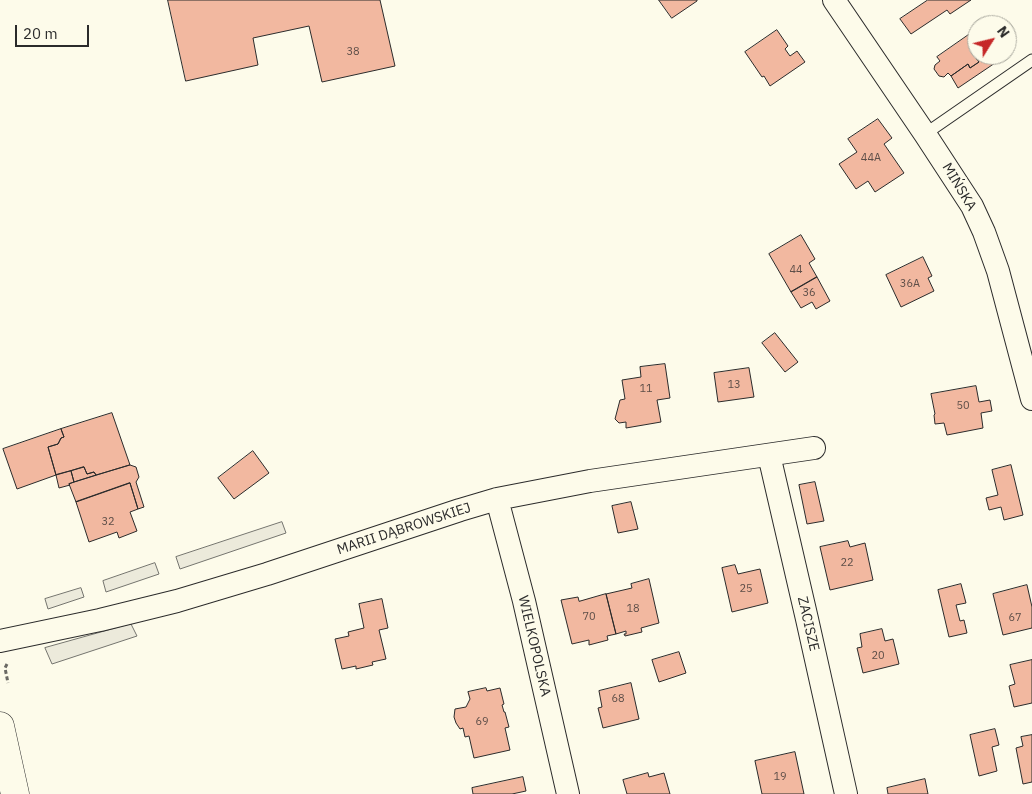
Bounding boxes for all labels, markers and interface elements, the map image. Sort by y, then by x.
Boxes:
scale bar [18,15,91,47]
north arrow [967,15,1017,65]
text: N [993,22,1014,41]
text: 20 m [23,24,58,43]
house number: 38 [346,45,360,59]
house number: 44A [861,151,881,165]
street label: MIŃSKA [938,160,980,214]
house number: 44 [789,263,803,277]
house number: 36A [900,277,920,291]
house number: 36 [802,286,816,300]
house number: 13 [727,378,741,392]
house number: 11 [639,382,653,396]
house number: 50 [956,399,970,413]
street label: MARII DĄBROWSKIEJ [335,499,473,559]
house number: 32 [101,515,115,529]
house number: 22 [840,556,854,570]
house number: 25 [739,582,753,596]
street label: WIELKOPOLSKA [514,594,554,698]
street label: ZACISZE [794,595,822,653]
house number: 18 [626,602,640,616]
house number: 70 [582,610,596,624]
house number: 67 [1008,611,1022,625]
house number: 20 [871,649,885,663]
house number: 68 [611,692,625,706]
house number: 69 [475,715,489,729]
house number: 19 [773,770,787,784]

